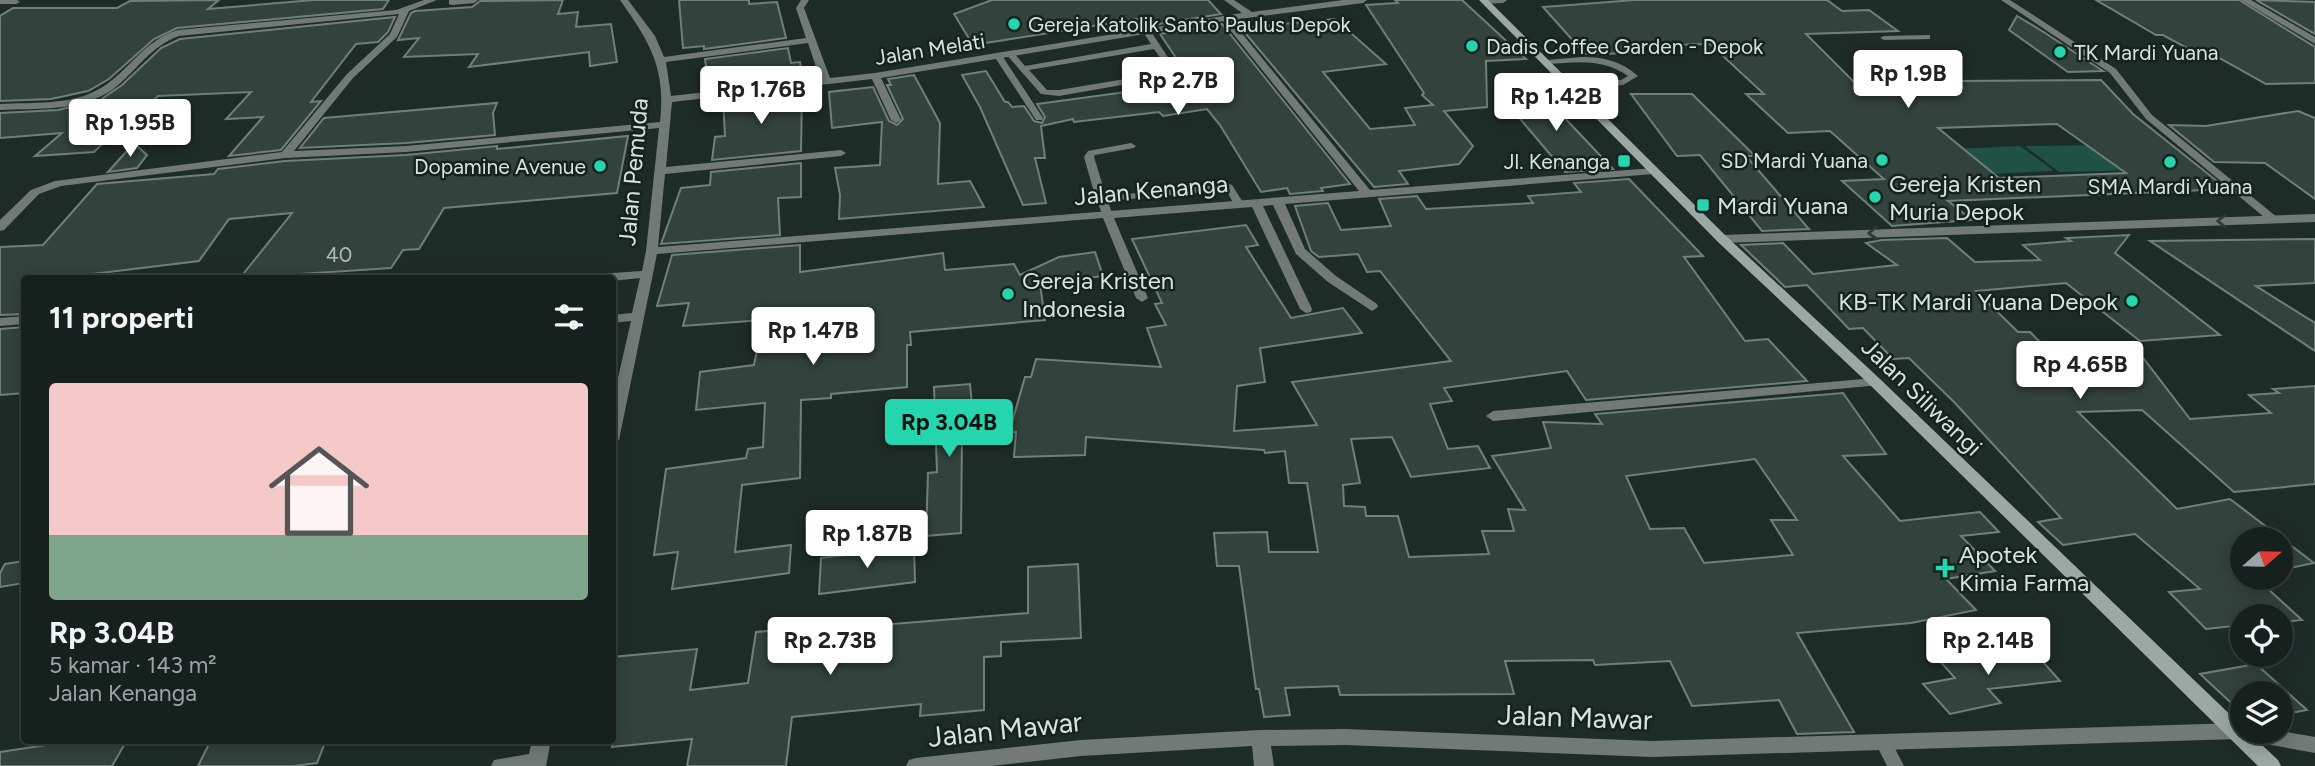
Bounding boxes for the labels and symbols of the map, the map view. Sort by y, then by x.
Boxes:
place label: Gereja Katolik Santo Paulus Depok [1028,12,1352,37]
marker: Gereja Katolik Santo Paulus Depok [1006,16,1022,32]
street label: Jalan Melati [873,28,987,70]
place label: Dadis Coffee Garden - Depok [1486,34,1764,59]
marker: Dadis Coffee Garden - Depok [1464,38,1480,54]
place label: TK Mardi Yuana [2074,40,2218,65]
marker: TK Mardi Yuana [2052,44,2068,60]
pin: Rp 1.9B [1843,50,1973,110]
pin: Rp 2.7B [1113,58,1243,117]
pin: Rp 1.76B [689,66,833,126]
pin: Rp 1.42B [1484,74,1628,133]
street label: Jalan Pemuda [612,97,654,247]
pin: Rp 1.95B [58,100,202,159]
place label: SD Mardi Yuana [1721,148,1868,173]
place label: Jl. Kenanga [1504,149,1610,174]
marker: SD Mardi Yuana [1874,152,1890,168]
marker: Jl. Kenanga [1616,153,1632,169]
place label: Dopamine Avenue [414,154,586,179]
marker: SMA Mardi Yuana [2162,154,2178,170]
marker: Dopamine Avenue [592,158,608,174]
street label: Jalan Kenanga [1073,169,1229,211]
place label: Gereja Kristen Muria Depok [1889,169,2041,226]
place label: SMA Mardi Yuana [2088,174,2252,199]
marker: Gereja Kristen Muria Depok [1867,189,1883,205]
place label: Mardi Yuana [1717,191,1848,220]
marker: Mardi Yuana [1695,197,1711,213]
one-way arrow [2217,213,2227,229]
one-way arrow [1867,225,1877,241]
house number: 40 [326,242,352,267]
place label: Gereja Kristen Indonesia [1022,266,1174,323]
marker: Gereja Kristen Indonesia [1000,286,1016,302]
place label: KB-TK Mardi Yuana Depok [1838,287,2118,316]
marker: KB-TK Mardi Yuana Depok [2124,293,2140,309]
pin: Rp 1.47B [741,308,885,367]
street label: Jalan Siliwangi [1856,332,1988,462]
pin: Rp 4.65B [2008,342,2152,401]
pin: Rp 3.04B [877,400,1021,459]
pin: Rp 1.87B [795,510,939,570]
north arrow [2230,527,2292,590]
place label: Apotek Kimia Farma [1959,540,2089,597]
marker: Apotek Kimia Farma [1937,560,1953,576]
pin: Rp 2.73B [758,618,902,677]
pin: Rp 2.14B [1916,618,2060,677]
street label: Jalan Mawar [1497,697,1653,737]
street label: Jalan Mawar [926,704,1084,754]

